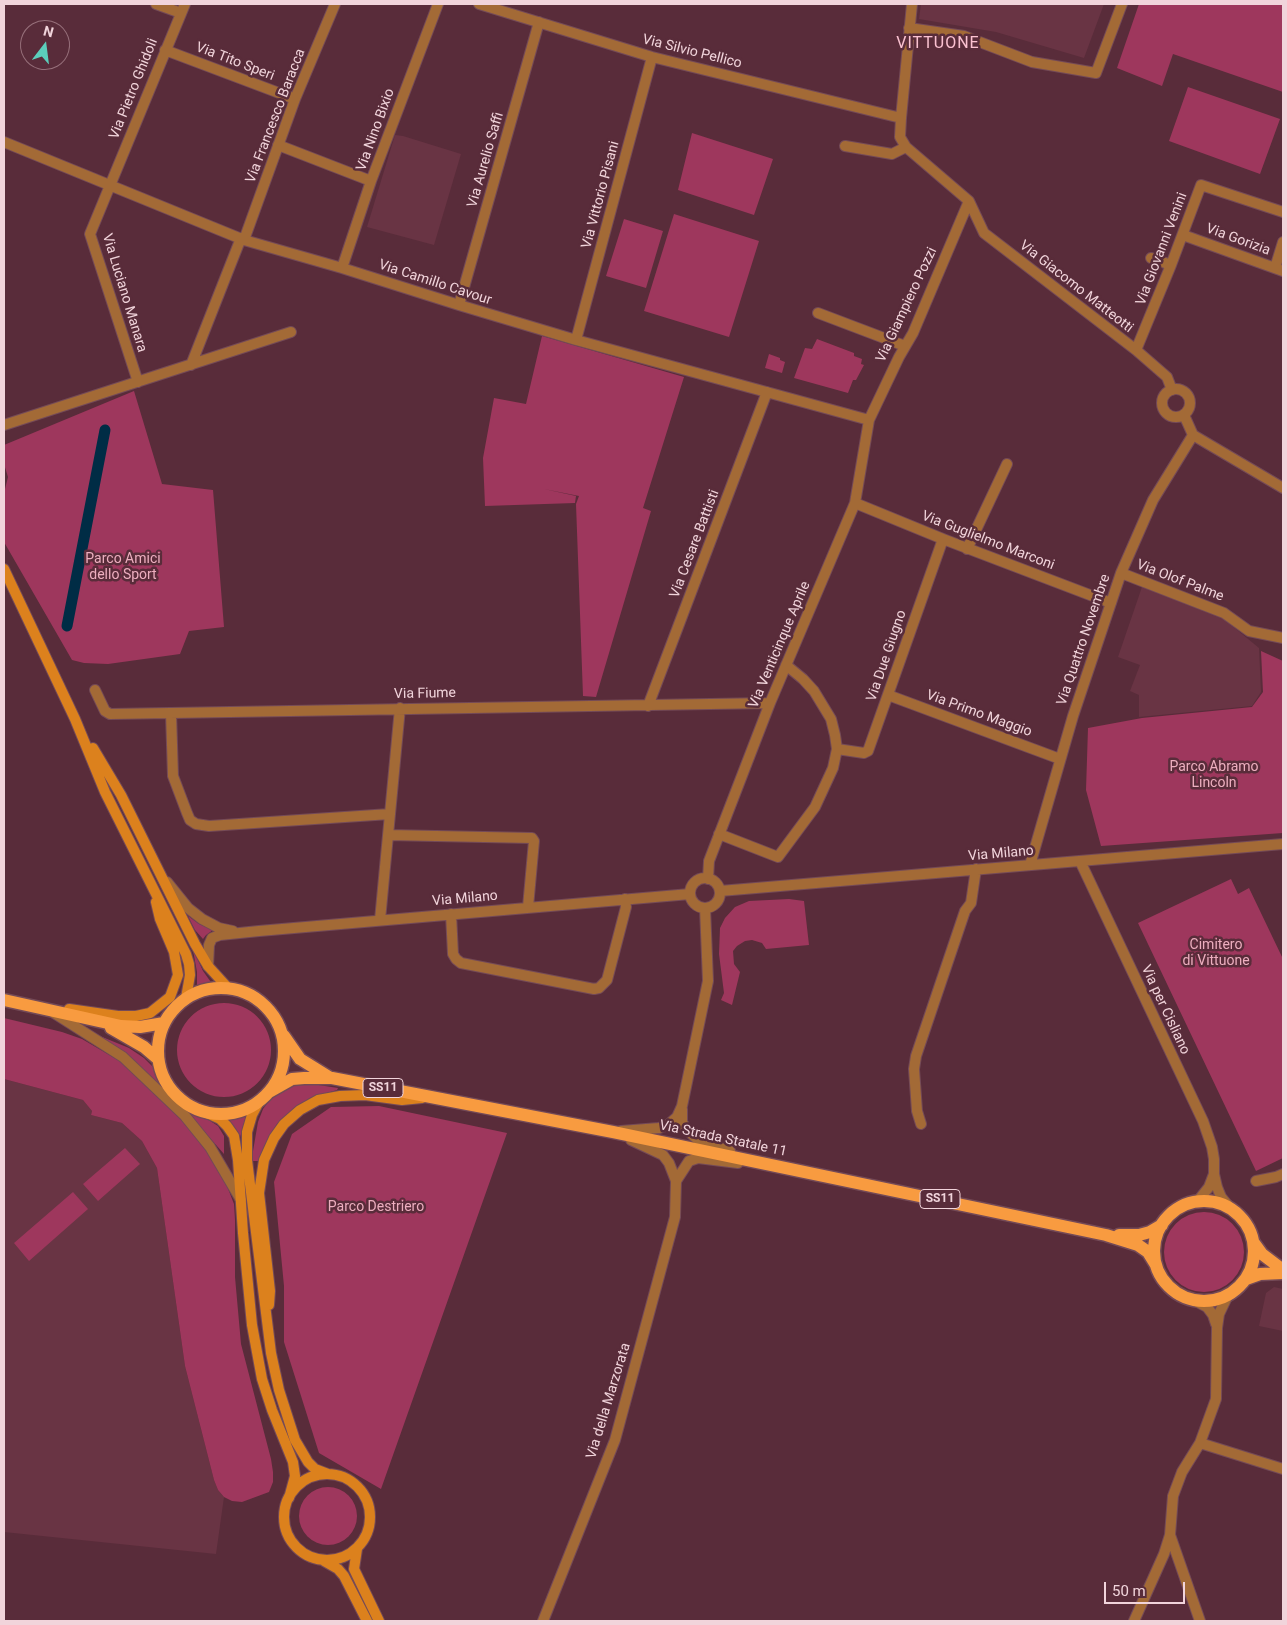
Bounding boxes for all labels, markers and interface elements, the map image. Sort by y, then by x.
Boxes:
north arrow [20,20,70,70]
text: N [42,22,55,40]
street label: Via Silvio Pellico [641,32,743,72]
district label: VITTUONE [895,34,981,54]
street label: Via Pietro Ghidoli [106,36,162,142]
street label: Via Tito Speri [193,39,277,85]
street label: Via Francesco Baracca [243,47,309,185]
street label: Via Nino Bixio [353,87,399,173]
street label: Via Aurelio Saffi [464,110,508,210]
street label: Via Vittorio Pisani [579,139,623,251]
street label: Via Giovanni Venini [1133,190,1191,308]
street label: Via Gorizia [1204,221,1272,259]
street label: Via Luciano Manara [98,232,150,354]
street label: Via Giacomo Matteotti [1016,237,1136,337]
street label: Via Giampiero Pozzi [873,245,941,365]
street label: Via Camillo Cavour [376,257,494,309]
street label: Via Cesare Battisti [667,488,723,600]
street label: Via Guglielmo Marconi [919,508,1057,574]
park label: Parco Amici dello Sport [85,551,161,584]
street label: Via Olof Palme [1134,557,1226,605]
street label: Via Quattro Novembre [1054,572,1114,708]
street label: Via Venticinque Aprile [746,579,814,711]
street label: Via Due Giugno [864,608,910,704]
street label: Via Fiume [394,685,456,703]
street label: Via Primo Maggio [924,687,1034,741]
park label: Parco Abramo Lincoln [1169,759,1259,792]
street label: Via Milano [968,843,1034,865]
street label: Via Milano [432,888,498,910]
park label: Cimitero di Vittuone [1182,937,1250,970]
street label: Via per Cisliano [1137,963,1193,1057]
road number: SS11 [363,1078,403,1098]
street label: Via Strada Statale 11 [658,1117,788,1161]
road number: SS11 [920,1190,960,1208]
park label: Parco Destriero [328,1199,424,1215]
street label: Via della Marzorata [583,1341,635,1461]
scale bar [1107,1572,1188,1604]
text: 50 m [1112,1582,1146,1600]

